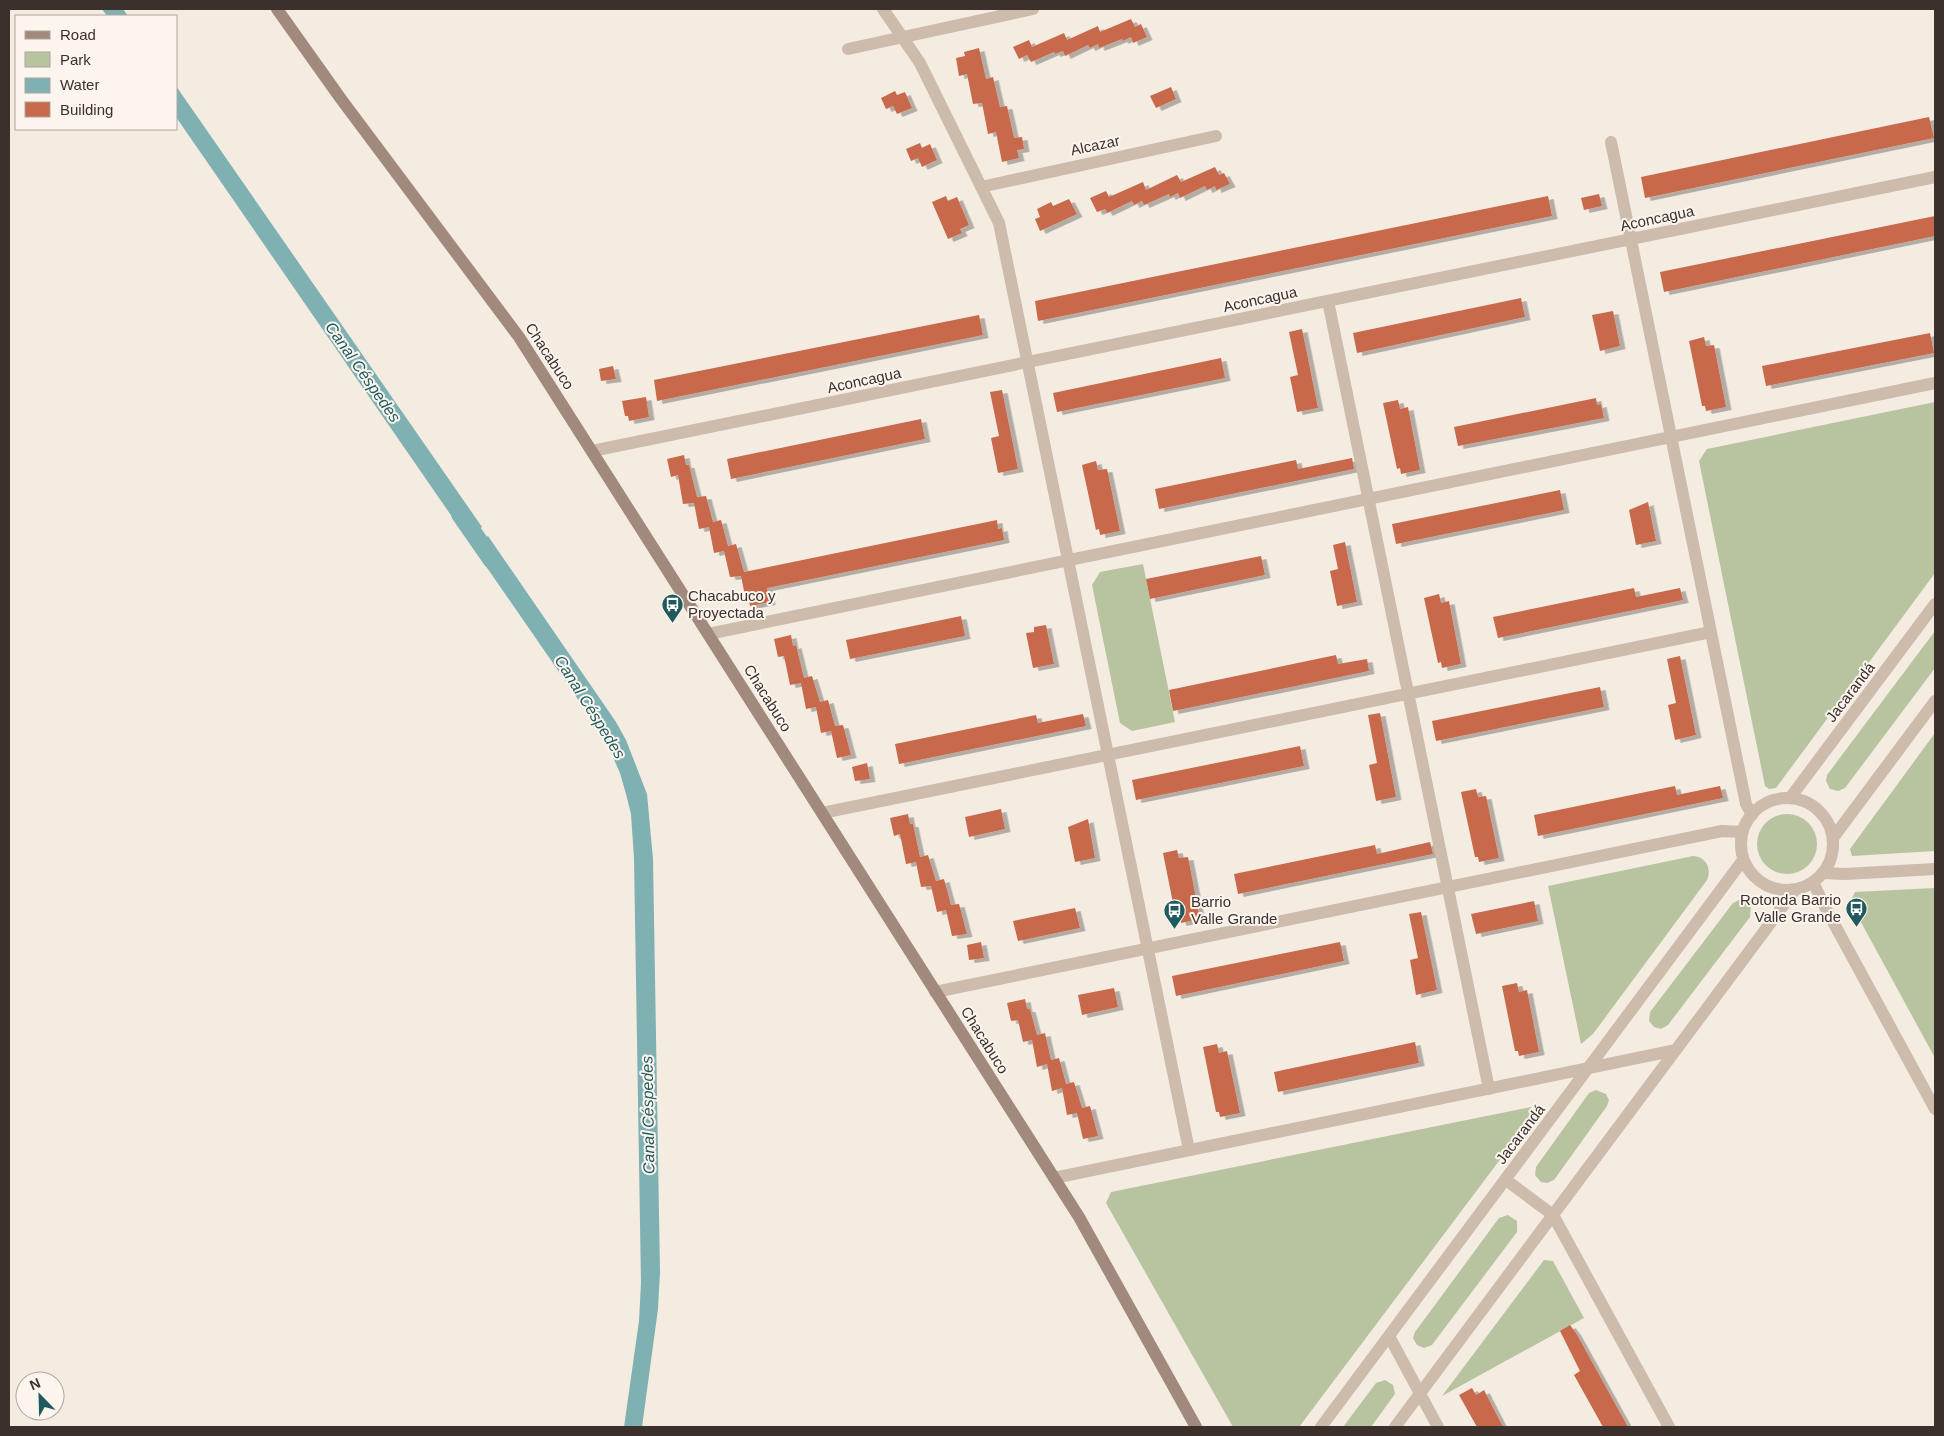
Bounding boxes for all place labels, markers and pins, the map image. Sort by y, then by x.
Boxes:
place label: Chacabuco y Proyectada [688,587,776,621]
bus stop icon: Chacabuco y Proyectada [660,592,684,623]
place label: Rotonda Barrio Valle Grande [1740,891,1841,925]
place label: Barrio Valle Grande [1191,893,1277,927]
bus stop icon: Rotonda Barrio Valle Grande [1845,896,1869,927]
bus stop icon: Barrio Valle Grande [1163,898,1187,929]

